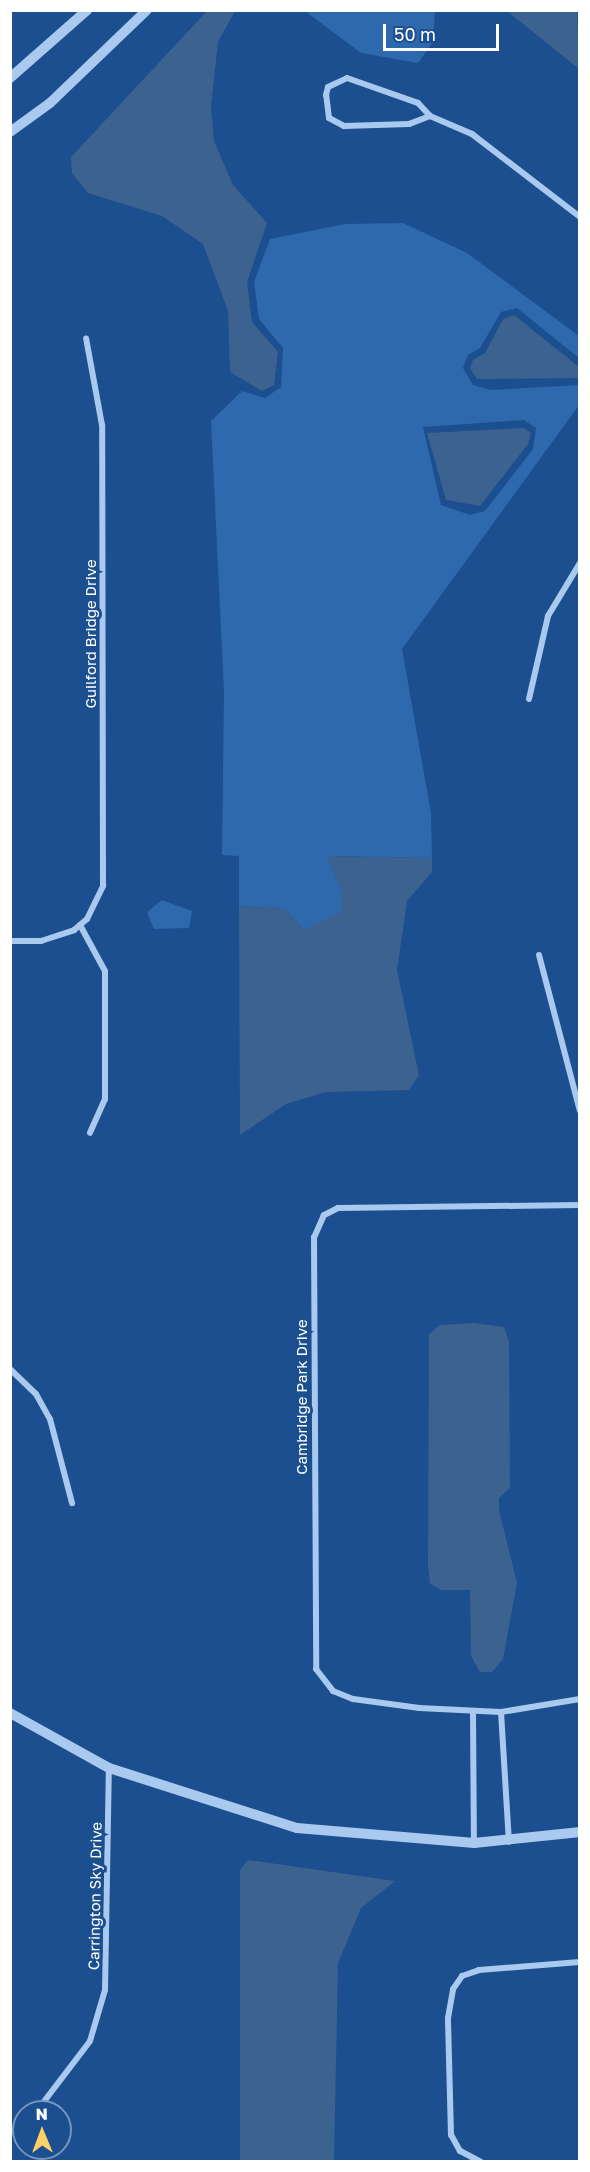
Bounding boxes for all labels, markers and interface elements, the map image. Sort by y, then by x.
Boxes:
scale bar [386,12,502,50]
text: 50 m [394,23,436,45]
street label: Guilford Bridge Drive [82,559,100,709]
street label: Cambridge Park Drive [293,1319,311,1475]
street label: Carrington Sky Drive [85,1822,105,1970]
north arrow [12,2100,72,2160]
text: N [35,2104,48,2124]

